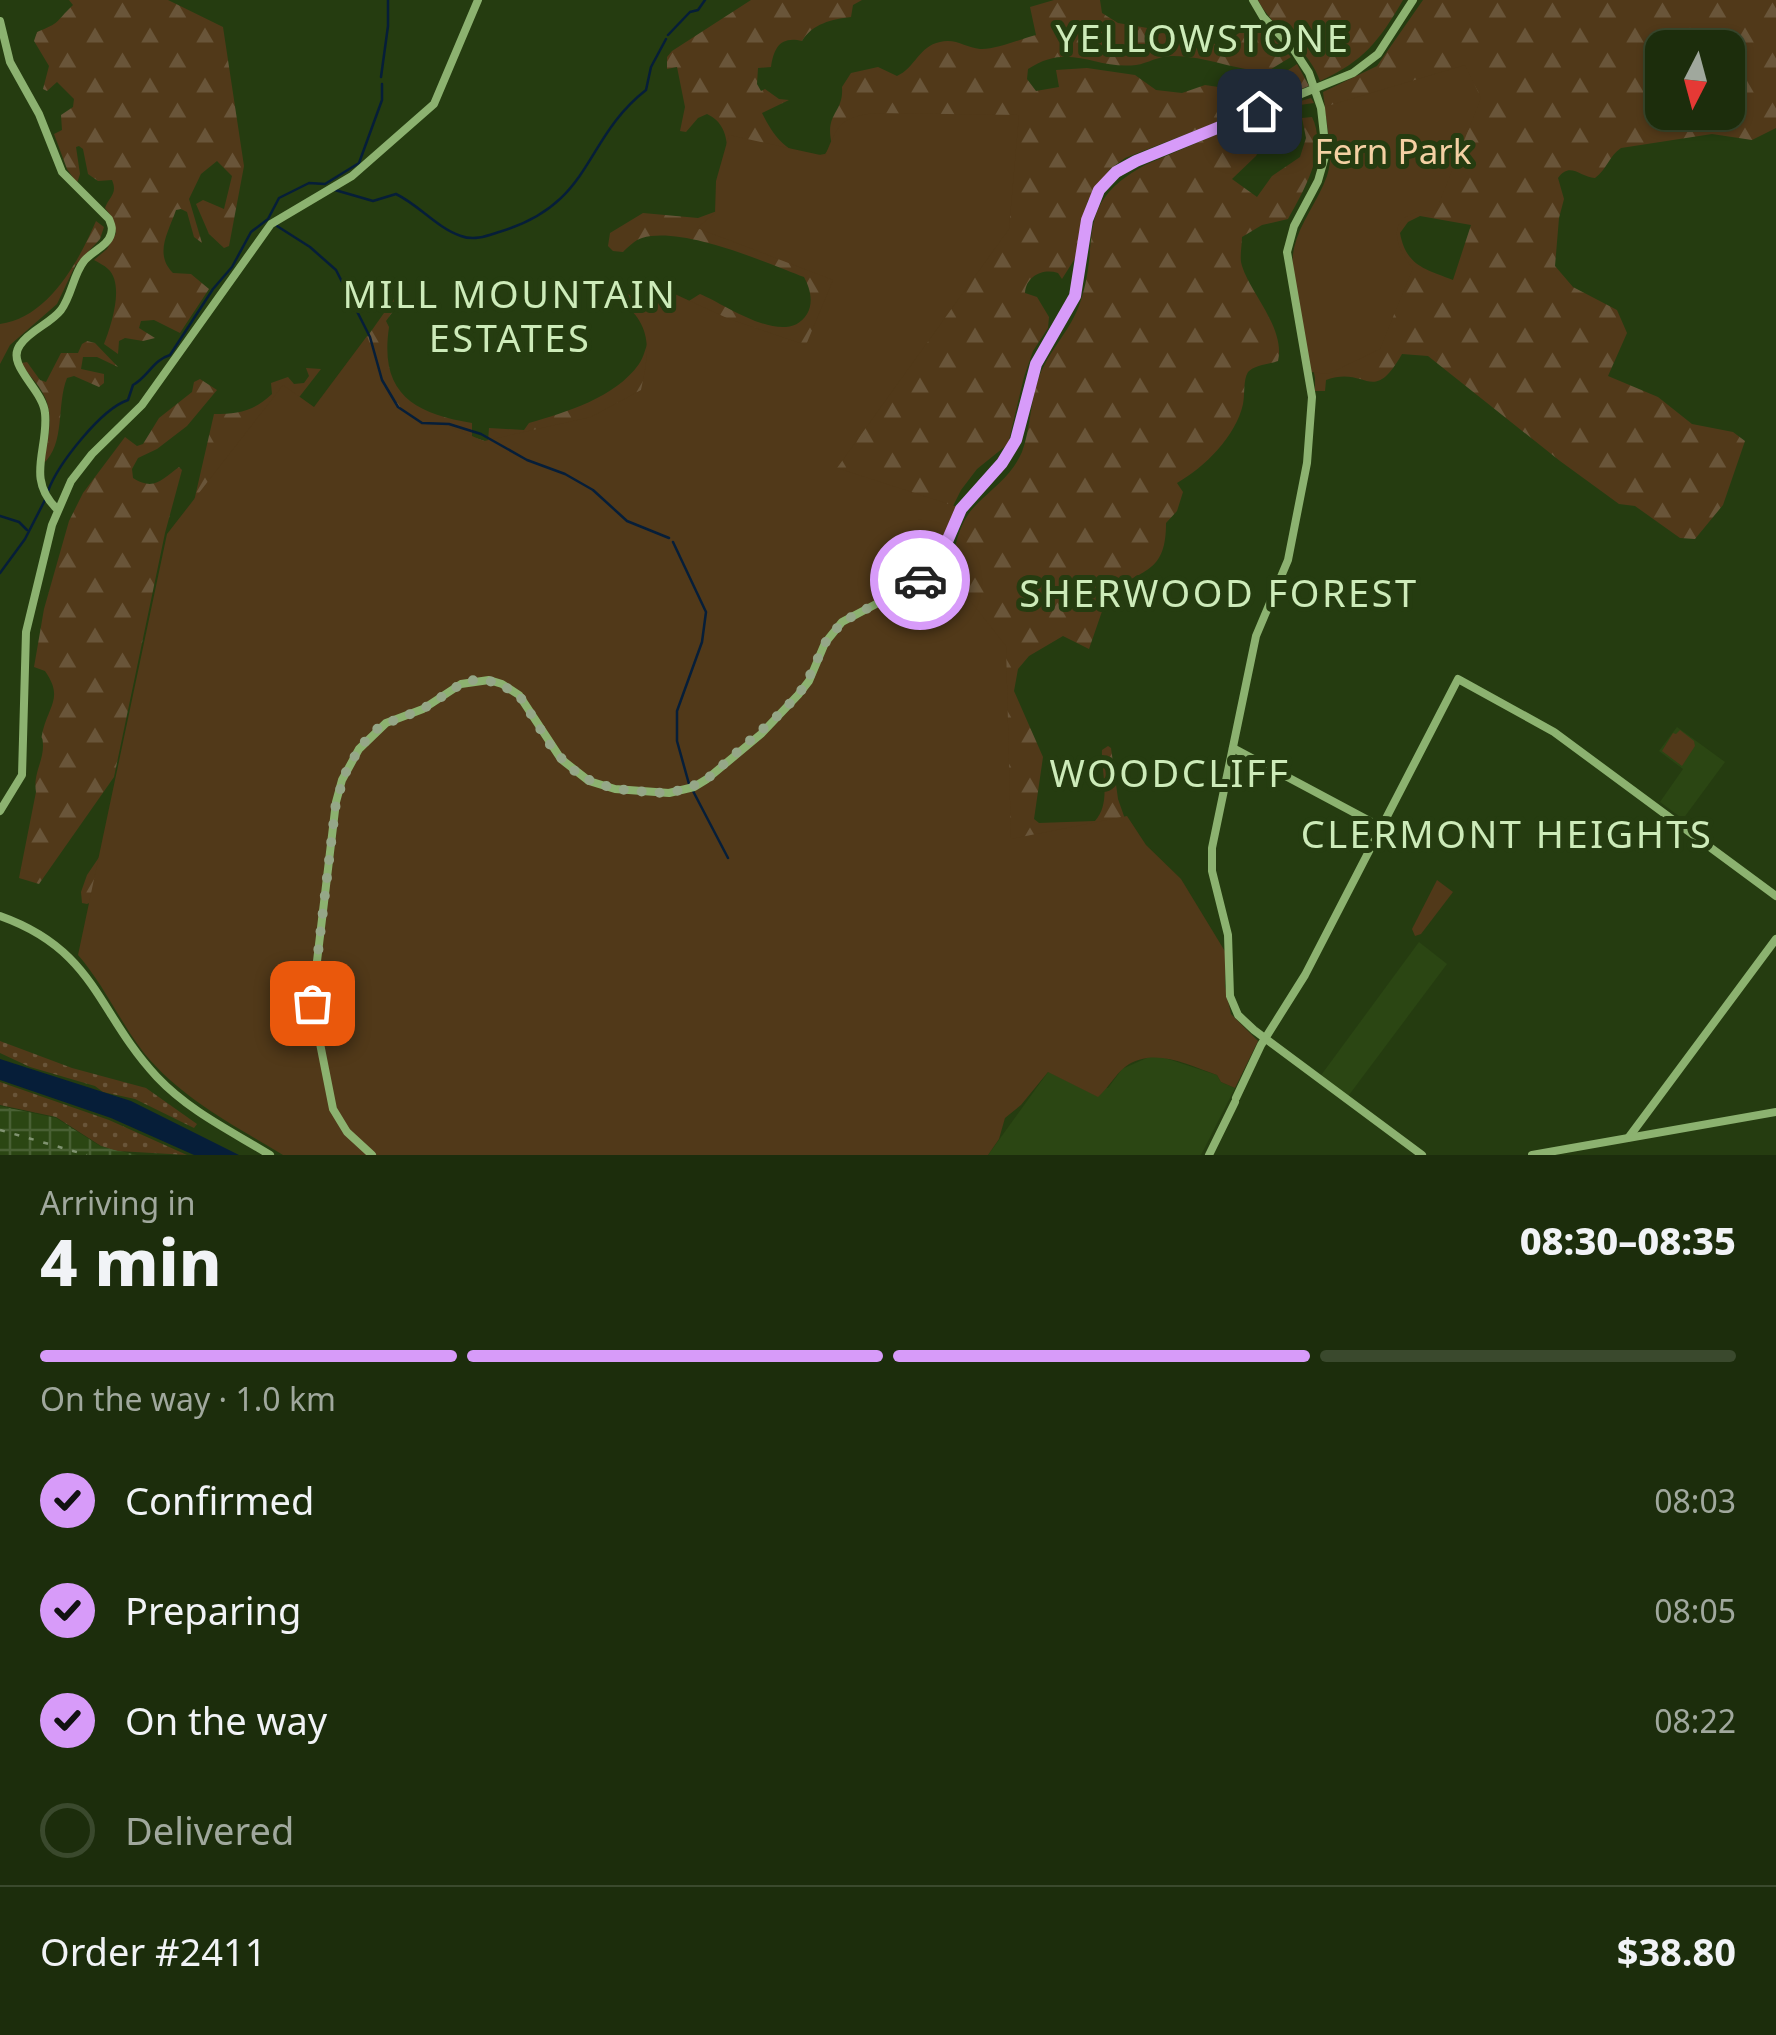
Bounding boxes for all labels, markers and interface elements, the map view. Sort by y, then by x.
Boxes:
district label: YELLOWSTONE [1056,11,1350,63]
north arrow [1645,30,1745,130]
map controls [1645,30,1745,130]
pin [1217,69,1302,154]
icon: home [1232,84,1287,139]
park label: Fern Park [1314,127,1472,174]
district label: MILL MOUNTAIN ESTATES [343,267,677,363]
courier [870,530,970,630]
icon: car [893,553,948,608]
district label: SHERWOOD FOREST [1019,566,1419,618]
district label: WOODCLIFF [1050,746,1290,798]
district label: CLERMONT HEIGHTS [1301,807,1713,859]
pin [270,961,355,1046]
icon: bag [285,976,340,1031]
text: Arriving in [40,1181,195,1224]
text: 08:30–08:35 [1520,1214,1736,1266]
text: 4 min [40,1217,222,1305]
text: On the way · 1.0 km [40,1377,336,1420]
icon: check [40,1473,95,1528]
text: Confirmed [125,1474,314,1526]
text: 08:03 [1654,1479,1736,1522]
icon: check [40,1583,95,1638]
text: Preparing [125,1584,301,1636]
text: 08:05 [1654,1589,1736,1632]
icon: check [40,1693,95,1748]
text: On the way [125,1694,327,1746]
text: 08:22 [1654,1699,1736,1742]
text: Delivered [125,1804,294,1856]
text: Order #2411 [40,1925,266,1977]
text: $38.80 [1617,1925,1736,1977]

